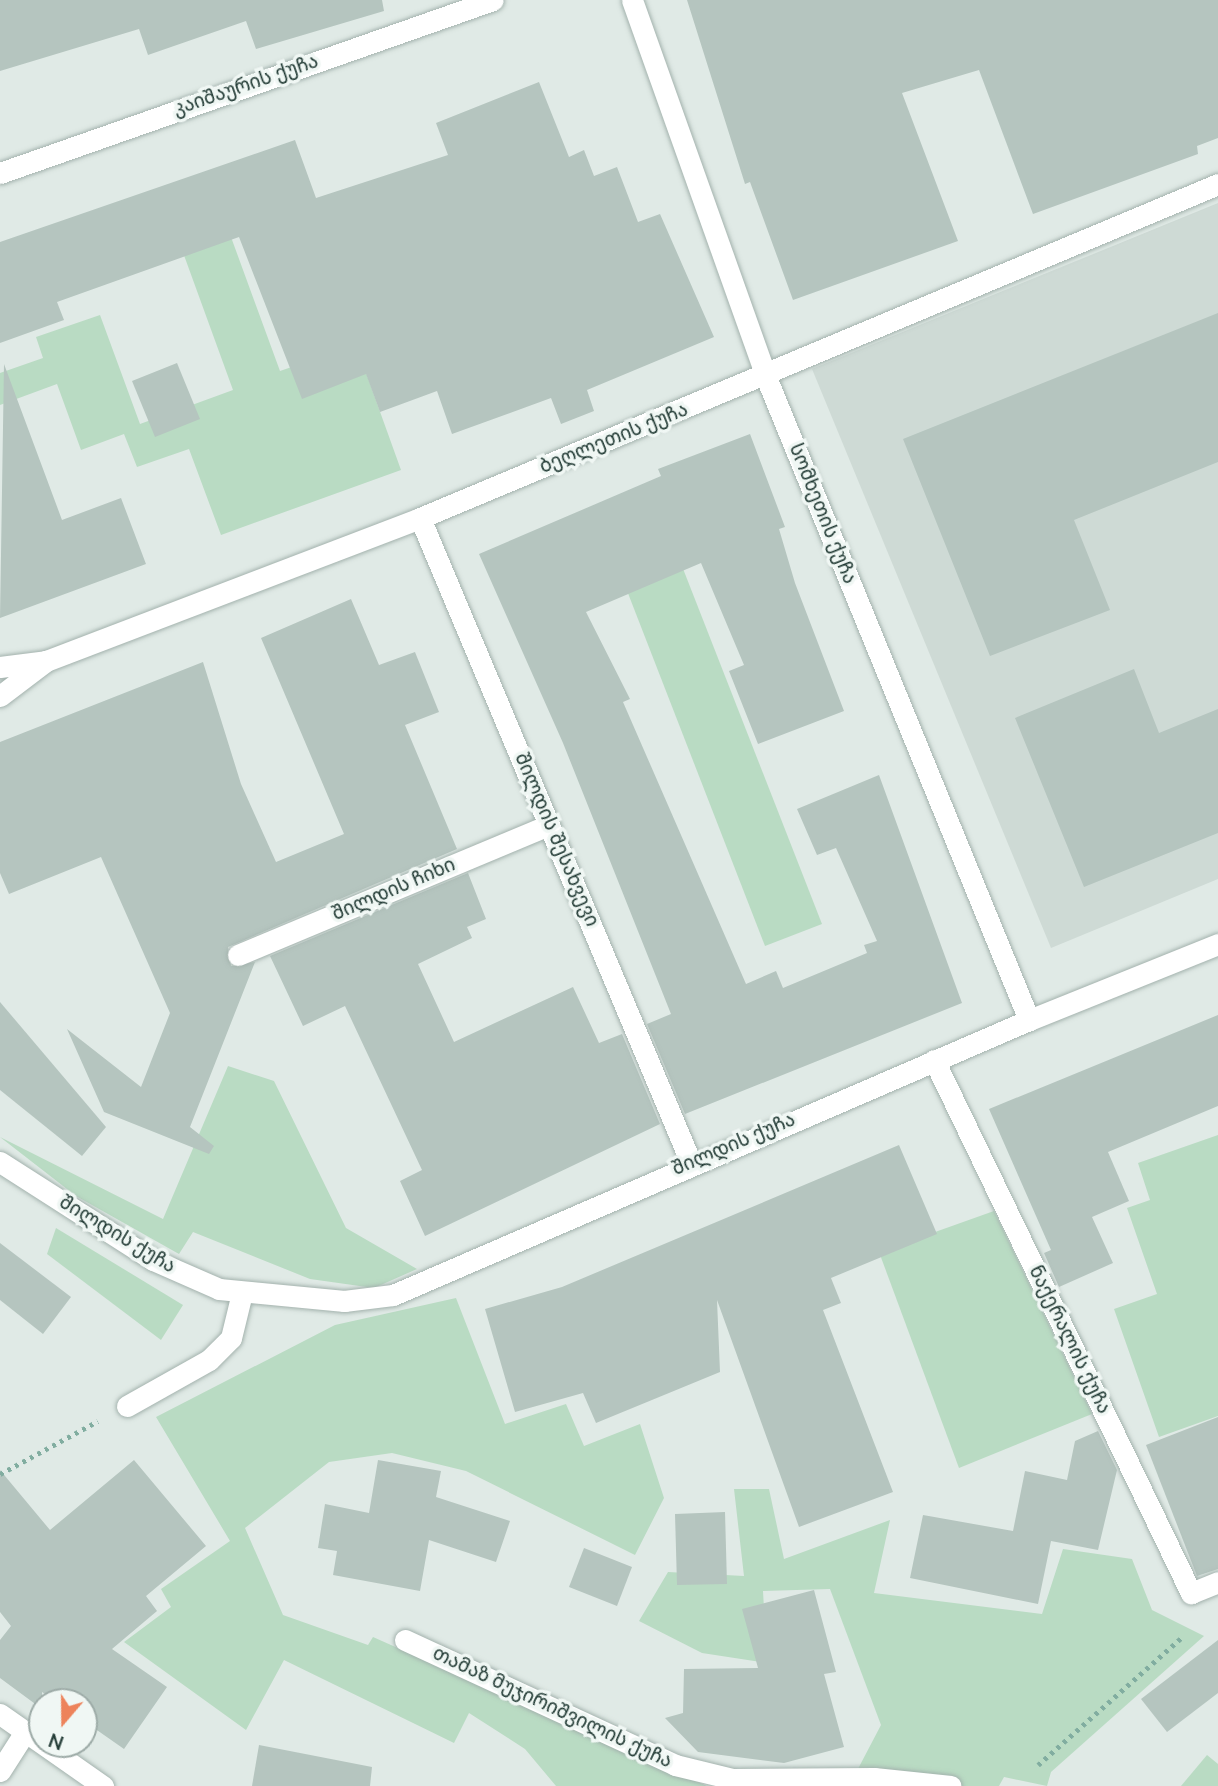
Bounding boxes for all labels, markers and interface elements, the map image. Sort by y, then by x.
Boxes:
street label: კაიშაურის ქუჩა [170,50,322,122]
street label: ბეღლეთის ქუჩა [537,399,691,479]
street label: სომხეთის ქუჩა [783,441,861,587]
street label: შილდის შესახვევი [509,750,603,930]
street label: შილდის ჩიხი [329,854,459,926]
street label: შილდის ქუჩა [669,1109,799,1181]
street label: შილდის ქუჩა [55,1191,179,1279]
street label: ნაქერალის ქუჩა [1023,1262,1115,1418]
street label: თამაზ მუჯირიშვილის ქუჩა [429,1642,675,1774]
north arrow [28,1688,98,1758]
text: N [45,1726,68,1756]

